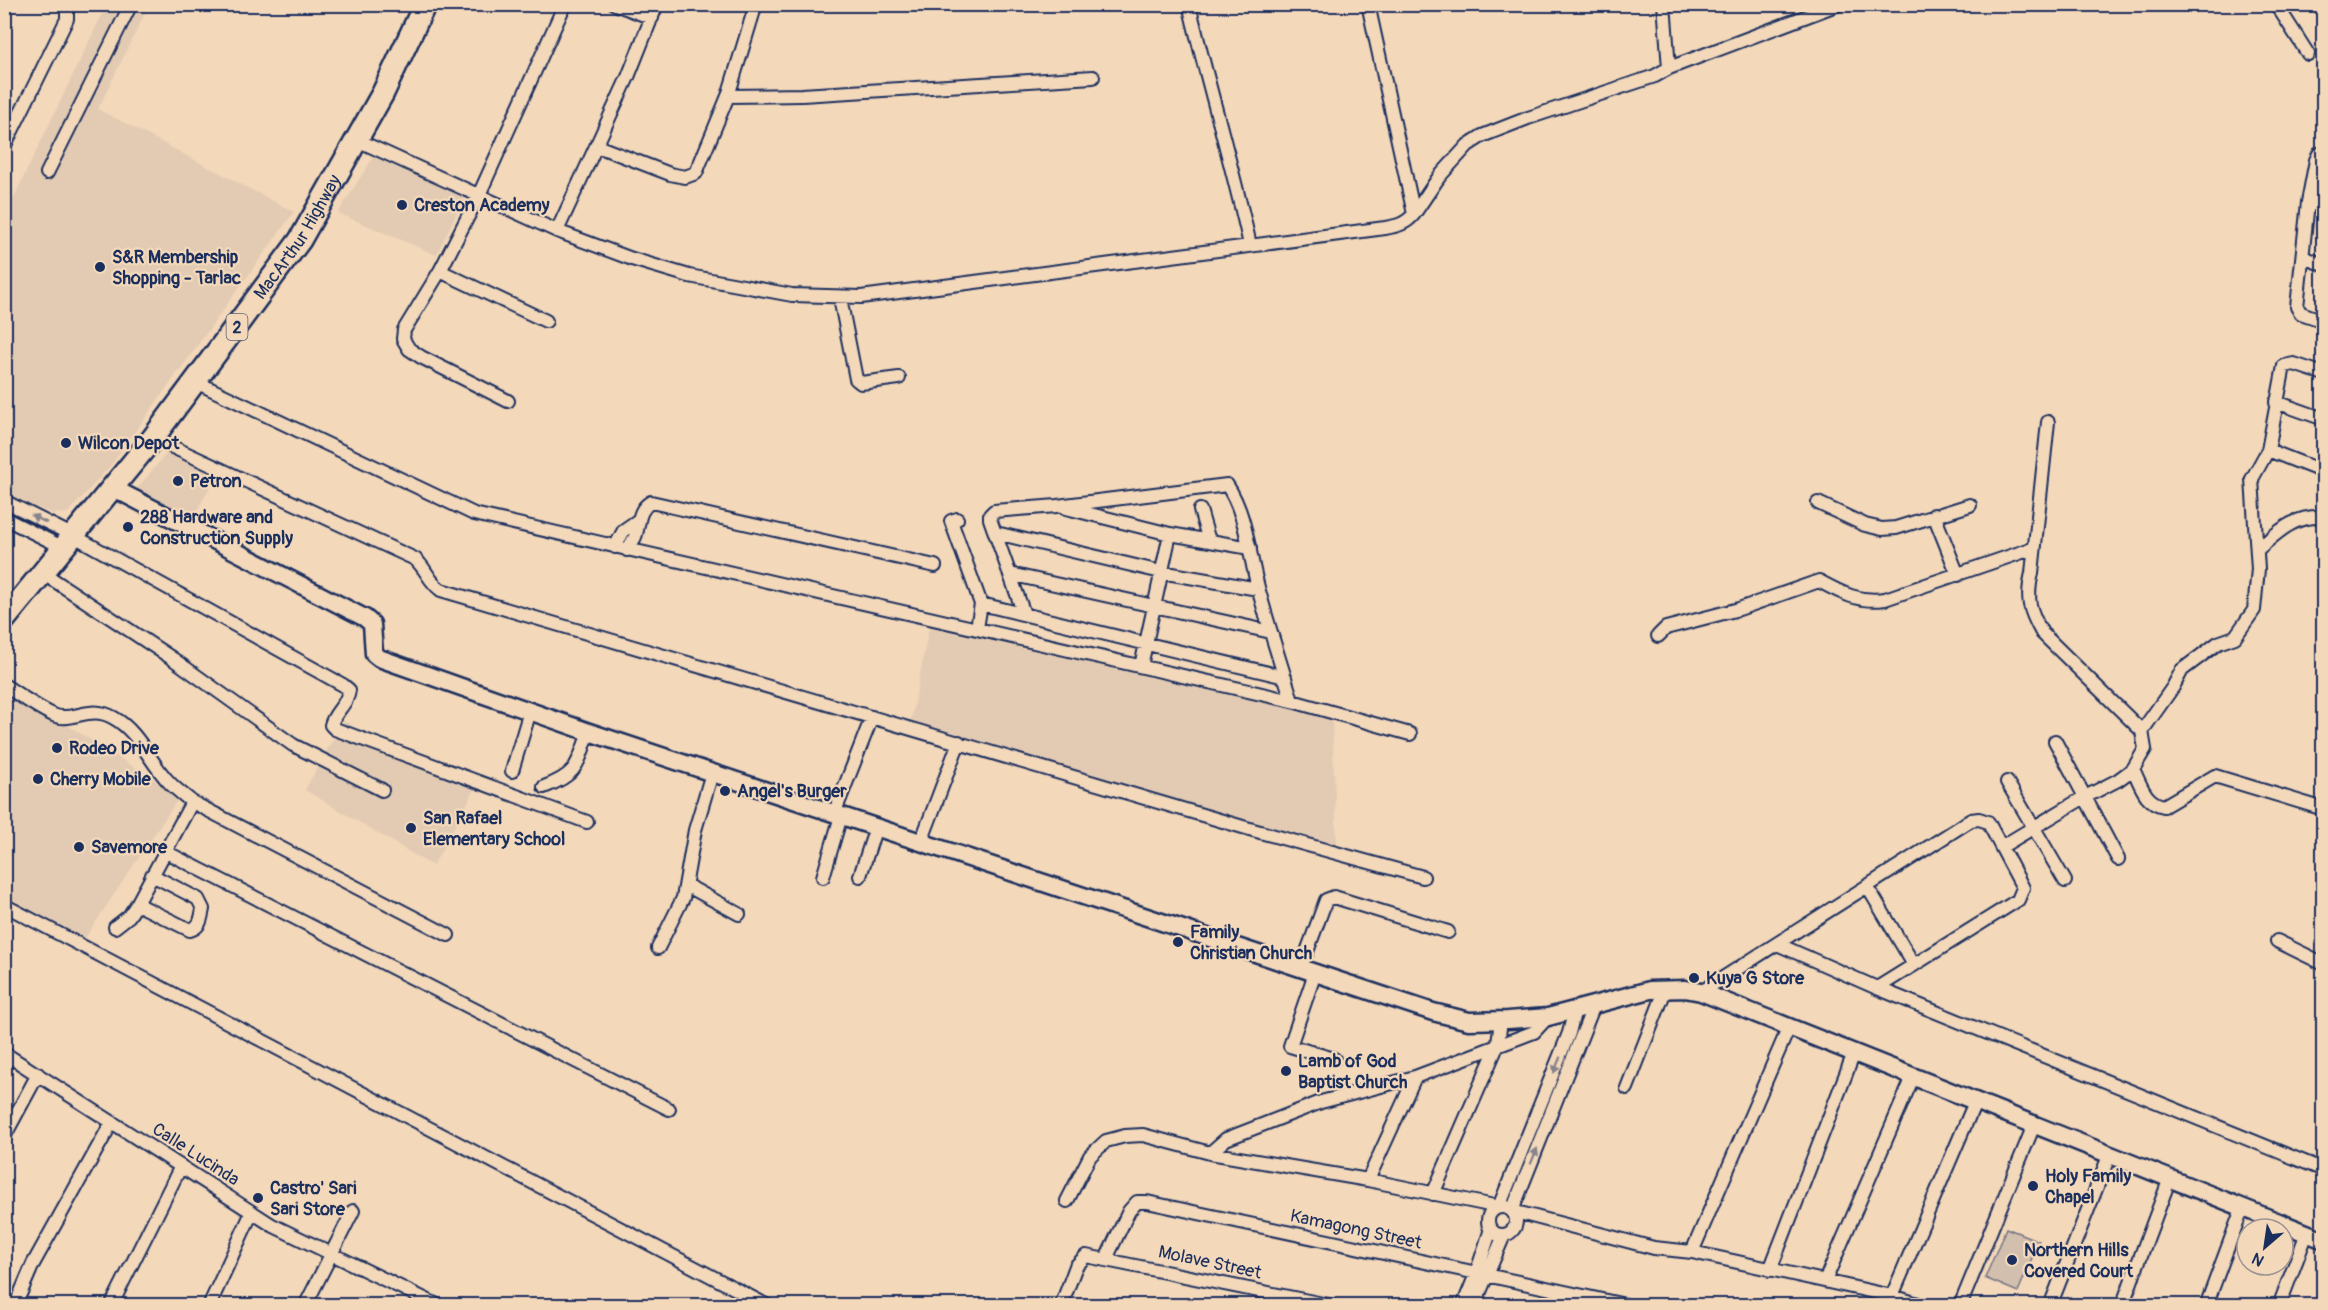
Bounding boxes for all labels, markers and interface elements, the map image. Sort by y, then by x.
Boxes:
street label: MacArthur Highway [249,170,347,304]
place label: Creston Academy [414,194,550,217]
marker: Creston Academy [395,198,409,212]
place label: S&R Membership Shopping - Tarlac [112,246,241,290]
marker: S&R Membership Shopping - Tarlac [93,260,107,274]
road number: 2 [226,314,248,340]
place label: Wilcon Depot [78,432,180,455]
marker: Wilcon Depot [59,436,73,450]
place label: Petron [190,470,242,493]
marker: Petron [171,474,185,488]
place label: 288 Hardware and Construction Supply [140,506,293,550]
one-way arrow [30,514,48,524]
marker: 288 Hardware and Construction Supply [121,520,135,534]
place label: Rodeo Drive [69,737,160,760]
marker: Rodeo Drive [50,741,64,755]
place label: Cherry Mobile [50,768,152,791]
marker: Cherry Mobile [31,772,45,786]
place label: Angel's Burger [737,780,847,803]
marker: Angel's Burger [718,784,732,798]
place label: San Rafael Elementary School [423,807,565,851]
marker: San Rafael Elementary School [404,821,418,835]
place label: Savemore [91,836,168,859]
marker: Savemore [72,840,86,854]
place label: Family Christian Church [1190,921,1313,965]
marker: Family Christian Church [1171,935,1185,949]
place label: Kuya G Store [1706,967,1805,990]
marker: Kuya G Store [1687,971,1701,985]
place label: Lamb of God Baptist Church [1298,1050,1408,1094]
one-way arrow [1552,1056,1562,1074]
marker: Lamb of God Baptist Church [1279,1064,1293,1078]
street label: Calle Lucinda [148,1118,244,1191]
one-way arrow [1530,1147,1539,1165]
place label: Holy Family Chapel [2045,1165,2132,1209]
place label: Castro' Sari Sari Store [270,1177,356,1221]
marker: Holy Family Chapel [2026,1179,2040,1193]
marker: Castro' Sari Sari Store [251,1191,265,1205]
street label: Kamagong Street [1288,1204,1425,1255]
north arrow [2235,1217,2295,1277]
place label: Northern Hills Covered Court [2024,1239,2134,1283]
street label: Molave Street [1156,1240,1264,1285]
text: N [2248,1248,2268,1271]
marker: Northern Hills Covered Court [2005,1253,2019,1267]

